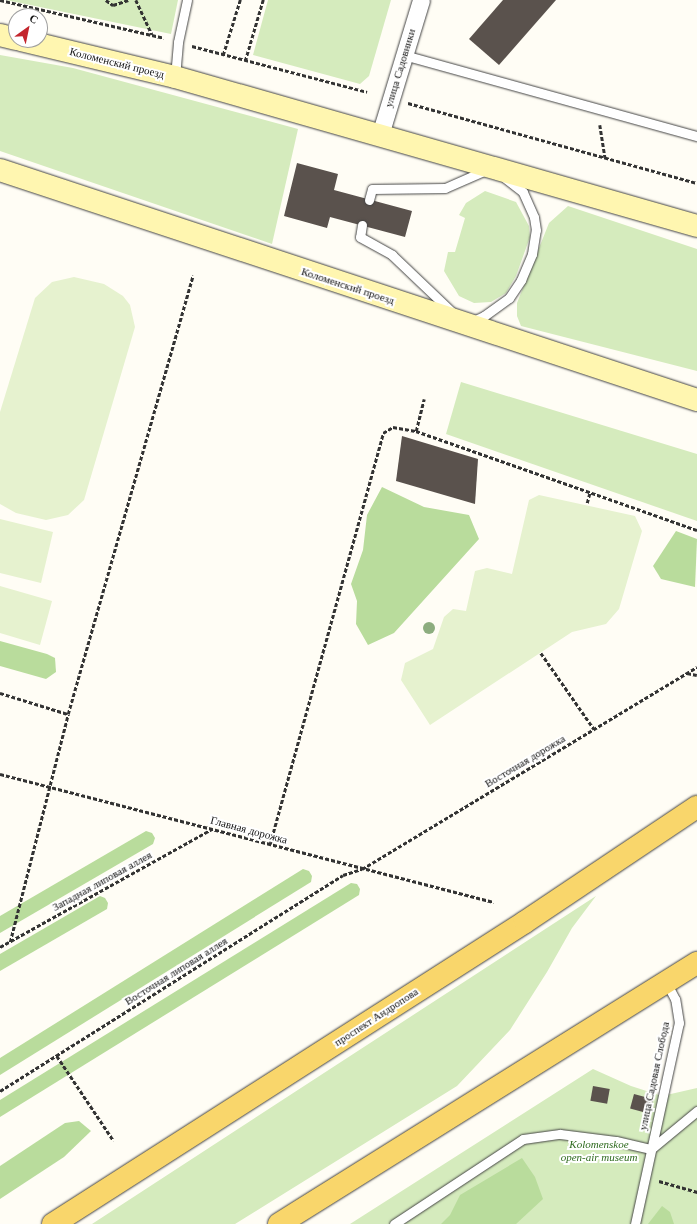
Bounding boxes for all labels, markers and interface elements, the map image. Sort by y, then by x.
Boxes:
north arrow [8,8,48,48]
text: С [27,12,41,26]
street label: улица Садовники [382,27,418,109]
street label: Коломенский проезд [68,45,166,81]
street label: Коломенский проезд [300,265,396,307]
street label: Восточная дорожка [482,732,568,790]
street label: Главная дорожка [209,813,289,847]
street label: Западная липовая аллея [50,848,154,914]
street label: Восточная липовая аллея [122,934,230,1008]
street label: проспект Андропова [332,985,420,1049]
street label: улица Садовая Слобода [636,1021,672,1131]
park label: Kolomenskoe open-air museum [561,1138,637,1164]

